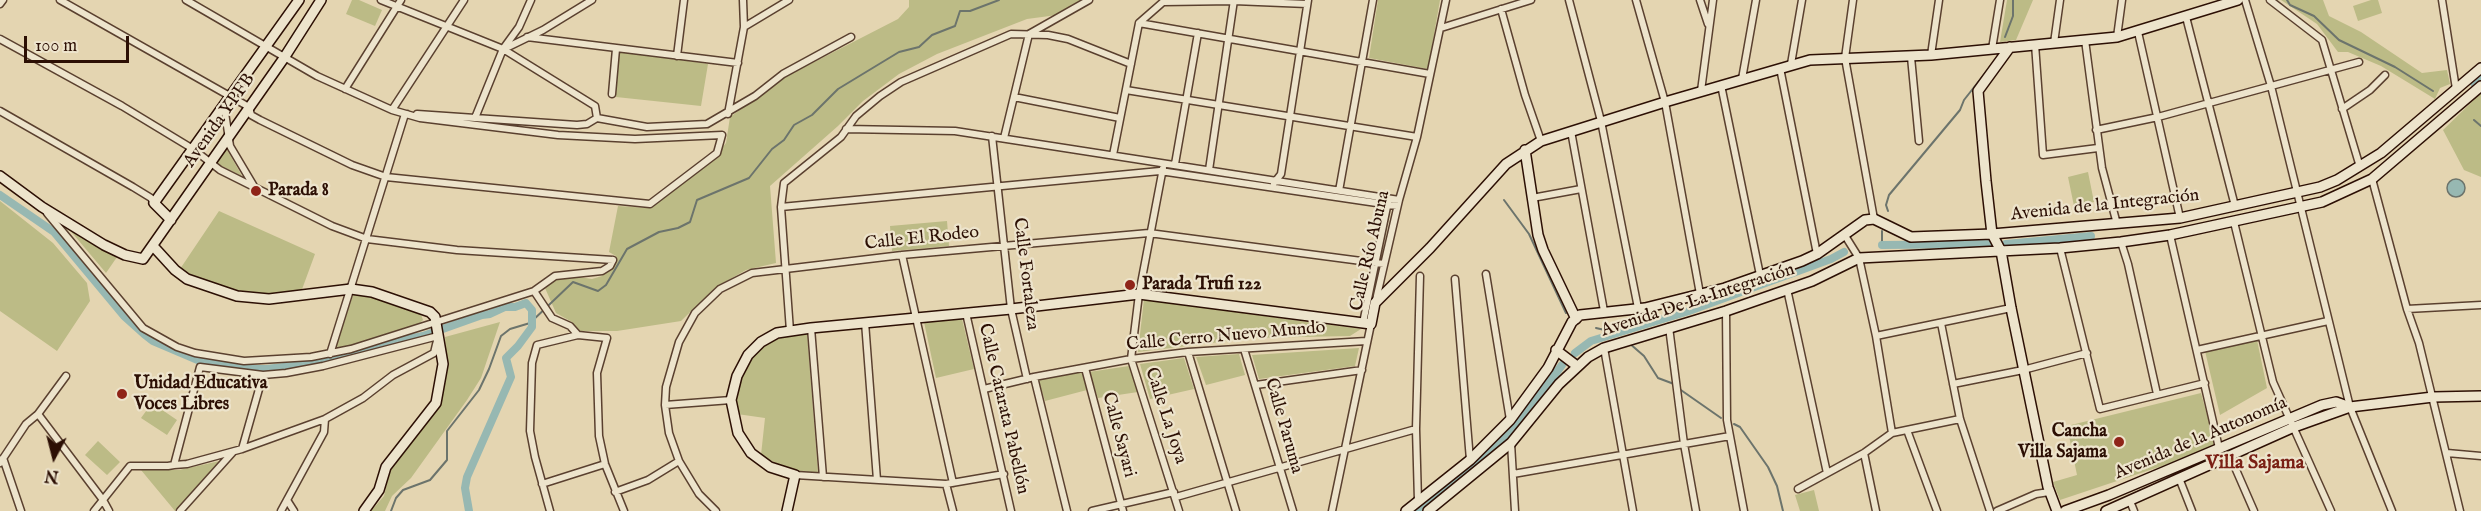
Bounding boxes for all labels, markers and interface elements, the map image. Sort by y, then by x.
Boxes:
scale bar [27,24,132,62]
text: 100 m [35,35,77,58]
street label: Avenida YPFB [180,70,260,172]
place label: Parada 8 [268,180,329,202]
marker: Parada 8 [249,184,263,198]
street label: Avenida de la Integración [2010,185,2200,227]
street label: Calle Río Abuna [1347,189,1395,313]
street label: Calle Fortaleza [1007,216,1043,332]
street label: Calle El Rodeo [864,222,980,256]
street label: Avenida De La Integración [1598,259,1798,343]
place label: Parada Trufi 122 [1142,274,1261,296]
marker: Parada Trufi 122 [1123,278,1137,292]
street label: Calle Cerro Nuevo Mundo [1126,318,1326,356]
street label: Calle Catarata Pabellón [973,322,1033,496]
street label: Calle La Joya [1139,365,1191,467]
place label: Unidad Educativa Voces Libres [134,373,268,416]
street label: Calle Paruma [1259,376,1307,476]
marker: Unidad Educativa Voces Libres [115,387,129,401]
street label: Calle Sayari [1096,390,1140,480]
street label: Avenida de la Autonomía [2112,393,2290,485]
place label: Cancha Villa Sajama [2018,421,2107,464]
north arrow [24,427,84,487]
marker: Cancha Villa Sajama [2112,435,2126,449]
district label: Villa Sajama [2206,452,2304,476]
text: N [44,464,60,486]

